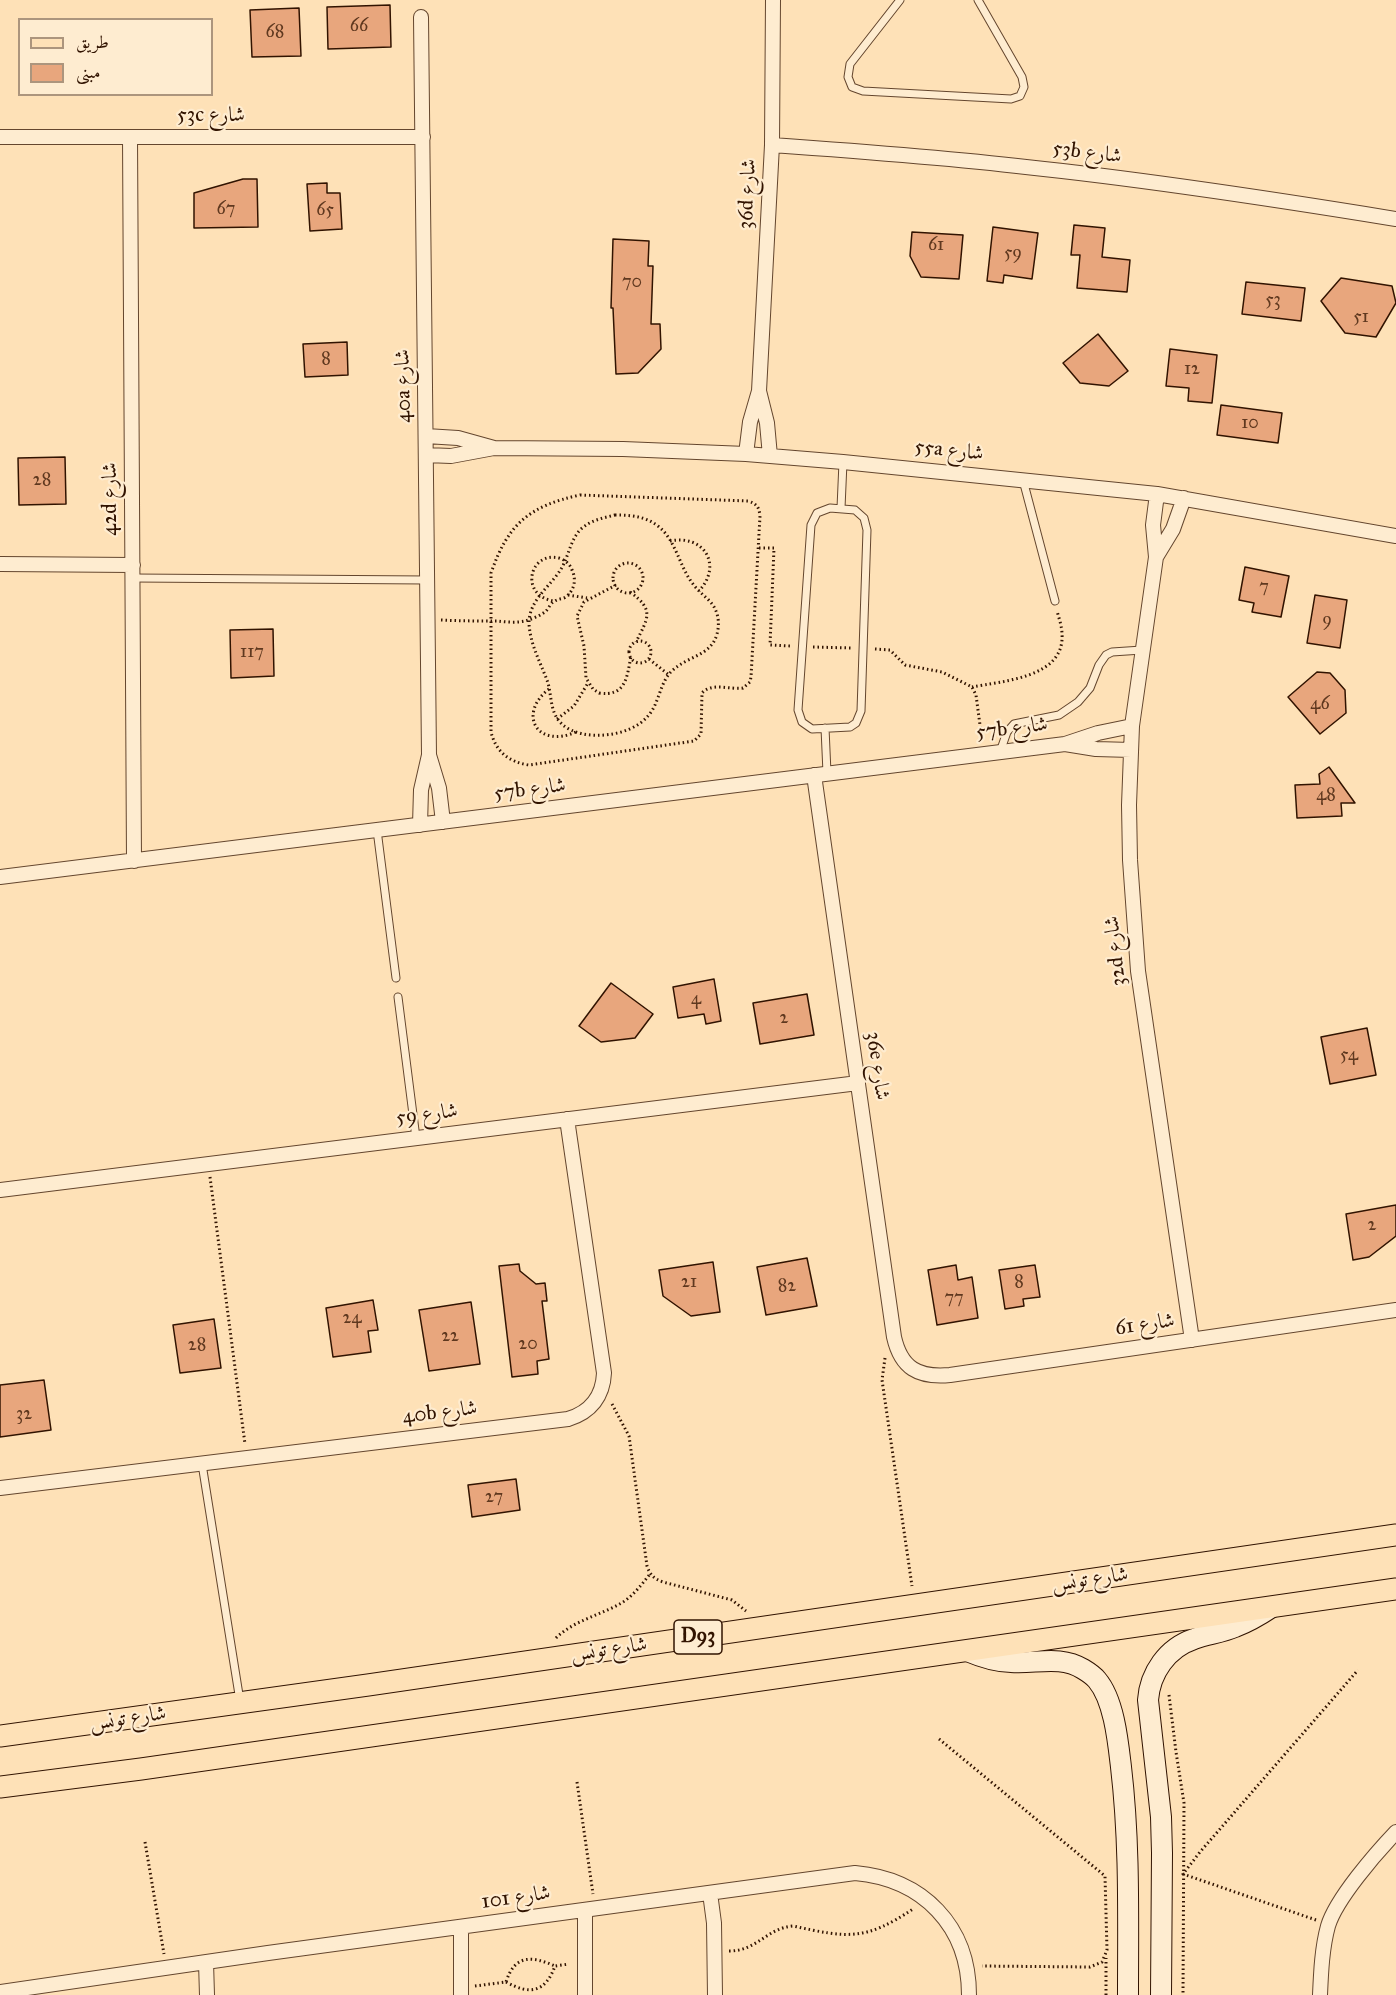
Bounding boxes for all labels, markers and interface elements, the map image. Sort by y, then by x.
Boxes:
house number: 66 [350,16,368,38]
legend [18,18,213,96]
house number: 68 [266,22,284,44]
text: طريق [76,31,109,53]
text: مبنى [76,61,101,83]
street label: 53c شارع [177,103,245,129]
street label: 53b شارع [1051,136,1123,170]
street label: 36d شارع [734,158,762,230]
house number: 67 [217,199,235,221]
house number: 65 [316,200,334,222]
house number: 61 [928,235,944,257]
house number: 59 [1004,243,1022,265]
house number: 70 [622,272,642,294]
house number: 53 [1265,290,1281,312]
house number: 51 [1353,307,1369,329]
house number: 8 [321,349,331,371]
street label: 40a شارع [391,349,417,423]
house number: 12 [1184,359,1200,381]
house number: 10 [1241,413,1259,435]
street label: 55a شارع [913,435,985,467]
street label: 42d شارع [98,462,124,536]
house number: 28 [33,470,51,492]
house number: 7 [1259,577,1269,599]
house number: 9 [1322,610,1332,632]
house number: 117 [240,642,264,664]
house number: 46 [1310,694,1330,716]
street label: 57b شارع [975,712,1049,746]
street label: 57b شارع [493,773,567,807]
house number: 48 [1316,785,1336,807]
street label: 32d شارع [1100,915,1132,987]
house number: 4 [691,989,701,1011]
house number: 2 [780,1008,788,1030]
street label: 36e شارع [860,1030,894,1102]
house number: 54 [1340,1045,1358,1067]
street label: شارع 59 [395,1099,459,1131]
house number: 2 [1368,1215,1376,1237]
house number: 21 [681,1272,697,1294]
house number: 8 [1014,1272,1024,1294]
house number: 82 [778,1276,796,1298]
house number: 77 [944,1288,964,1310]
house number: 24 [343,1308,361,1330]
street label: شارع 61 [1114,1308,1176,1342]
house number: 22 [441,1326,459,1348]
house number: 20 [518,1334,538,1356]
house number: 28 [188,1335,206,1357]
street label: 40b شارع [401,1396,479,1430]
house number: 32 [16,1404,32,1426]
house number: 27 [485,1487,503,1509]
street label: شارع تونس [1050,1562,1130,1598]
road number: D93 [674,1620,722,1654]
street label: شارع تونس [569,1632,649,1668]
street label: شارع تونس [88,1701,168,1737]
street label: شارع 101 [480,1881,552,1915]

